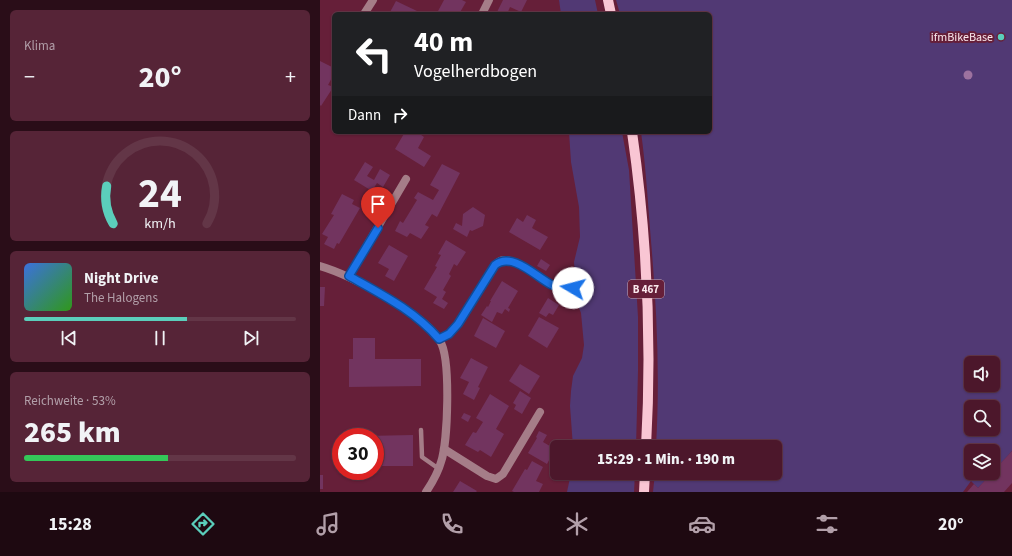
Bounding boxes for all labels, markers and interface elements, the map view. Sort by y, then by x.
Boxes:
text: 40 m [414,22,473,62]
icon: left [348,28,400,80]
place label: ifmBikeBase [931,29,993,46]
marker: ifmBikeBase [996,32,1006,42]
text: Klima [24,37,55,55]
text: 20° [138,56,182,99]
text: Vogelherdbogen [414,59,537,84]
text: − [24,61,35,93]
text: + [285,61,296,93]
icon: right [389,104,411,126]
text: Dann [348,105,381,126]
text: 24 [138,164,182,224]
pin [361,187,395,228]
icon: arrive [367,193,389,215]
text: km/h [144,212,176,233]
position arrow [552,267,594,309]
text: Night Drive [84,268,159,289]
road number: B 467 [628,280,664,298]
text: The Halogens [84,289,158,307]
icon: previous [58,327,80,349]
icon: pause [149,327,171,349]
icon: next [240,327,262,349]
map controls [964,356,1000,480]
button: sound [964,356,1000,392]
text: Reichweite · 53% [24,392,116,410]
button: search [964,400,1000,436]
text: 265 km [24,411,121,454]
speed limit sign: 30 [332,428,384,480]
button: layers [964,444,1000,480]
text: 15:29 · 1 Min. · 190 m [597,449,735,470]
icon: directions [189,510,217,538]
icon: music [314,510,342,538]
icon: phone [438,510,466,538]
icon: climate [563,510,591,538]
icon: car [688,510,716,538]
icon: filters [813,510,841,538]
text: 15:28 [48,512,92,537]
text: 20° [938,512,964,537]

